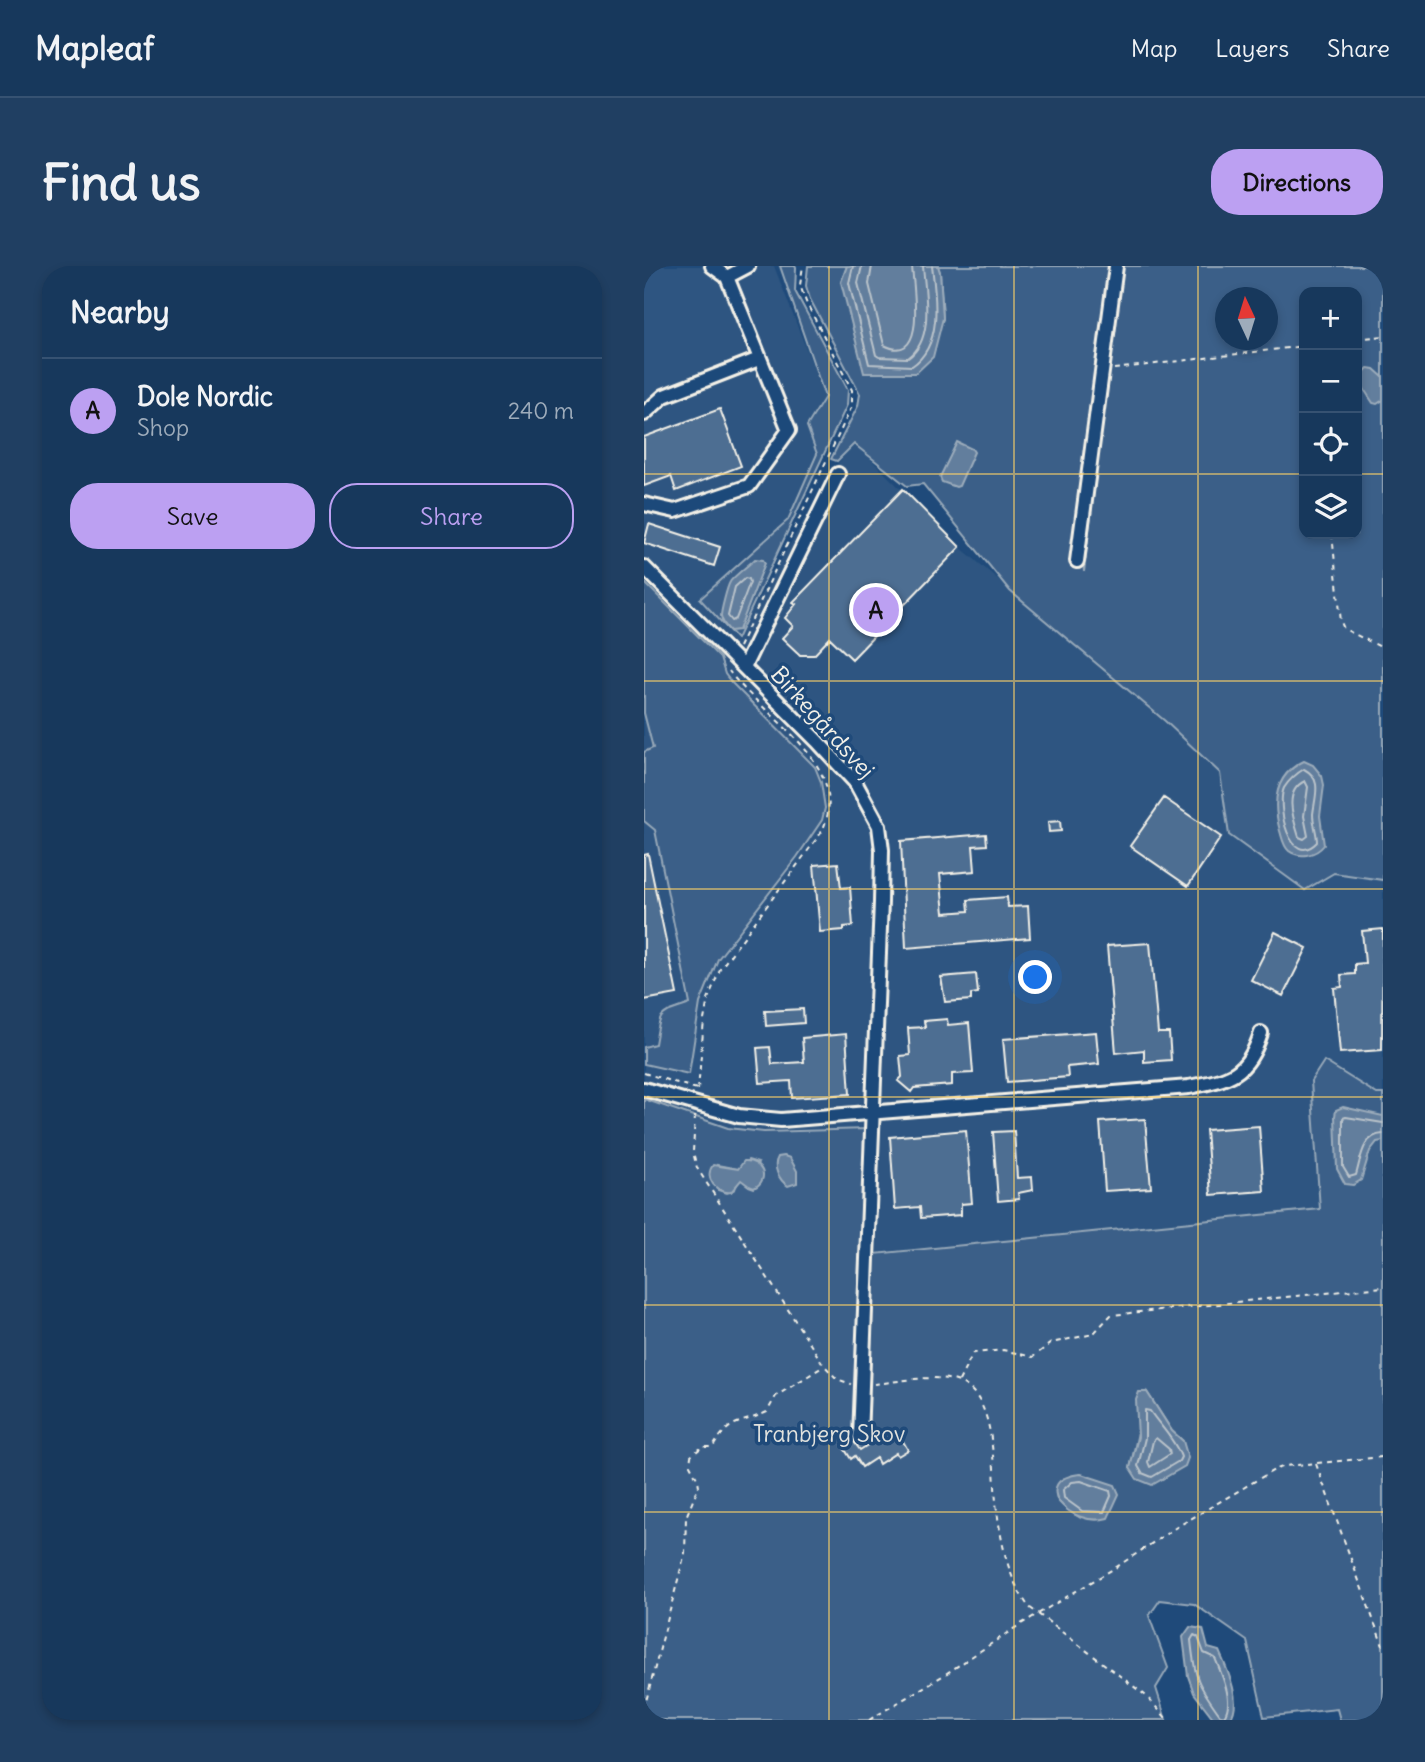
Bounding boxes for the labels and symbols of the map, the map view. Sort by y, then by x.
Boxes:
north arrow [1215,287,1278,350]
pin: A [853,584,899,636]
street label: Birkegårdsvej [765,660,881,784]
your location [1018,960,1052,994]
park label: Tranbjerg Skov [753,1419,905,1448]

